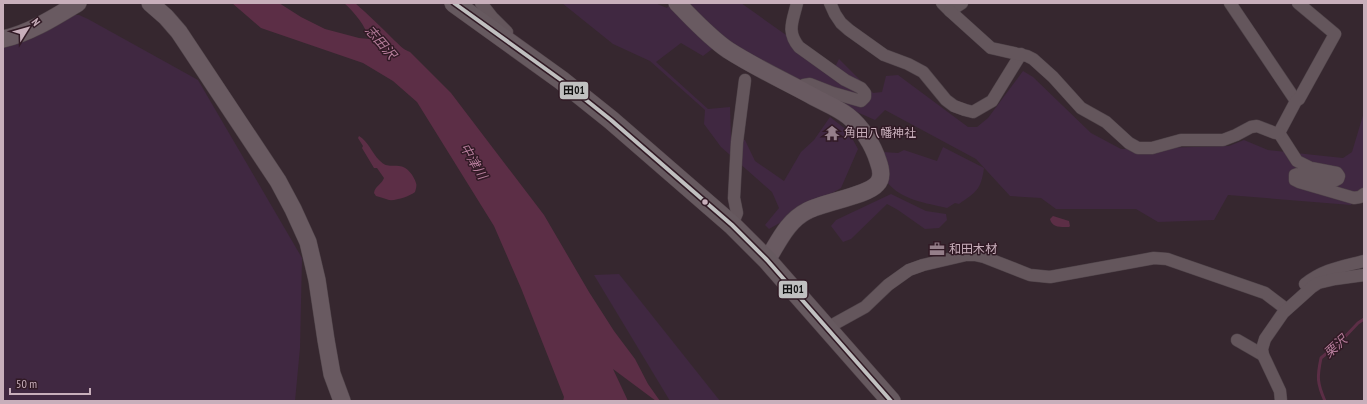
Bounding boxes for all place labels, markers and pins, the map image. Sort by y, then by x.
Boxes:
temple icon: 角田八幡神社 [823,124,841,142]
place label: 角田八幡神社 [844,125,916,140]
unlabelled marker [700,197,710,207]
office icon: 和田木材 [928,240,946,258]
place label: 和田木材 [949,241,997,256]

